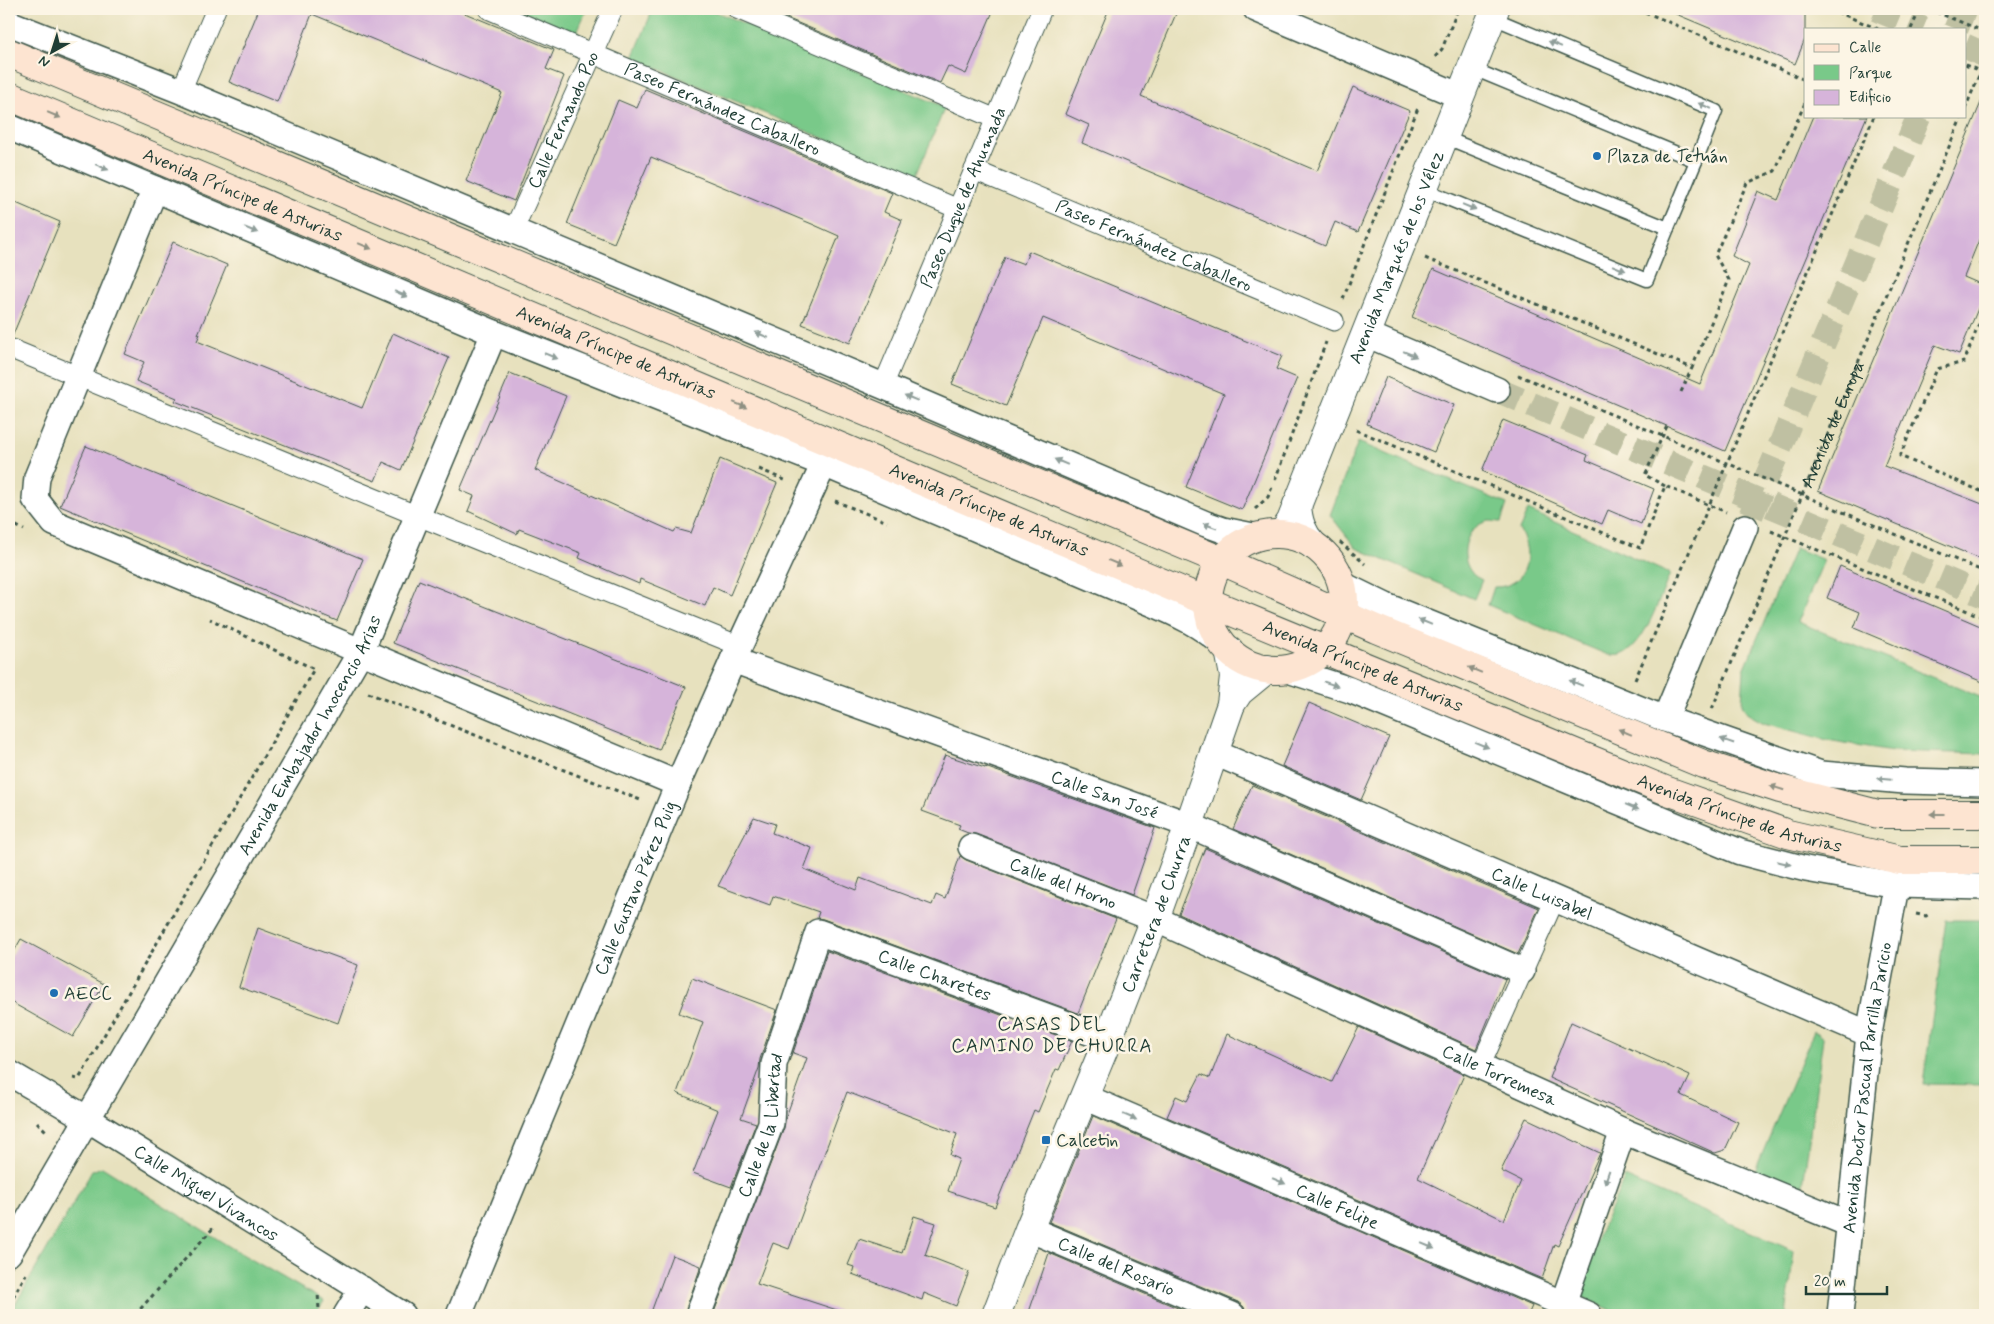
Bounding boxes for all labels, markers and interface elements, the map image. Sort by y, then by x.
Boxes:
north arrow [28,28,78,78]
legend [1804,28,1966,118]
text: Calle [1849,38,1881,58]
one-way arrow [1548,40,1562,48]
street label: Calle Fernando Poo [523,48,605,193]
text: N [35,51,54,71]
street label: Paseo Fernández Caballero [621,57,824,162]
text: Parque [1849,64,1892,84]
text: Edificio [1849,88,1891,108]
one-way arrow [1698,102,1712,110]
street label: Paseo Duque de Ahumada [915,103,1012,292]
one-way arrow [47,112,61,120]
street label: Avenida Príncipe de Asturias [139,143,346,248]
place label: Plaza de Tetuán [1607,145,1728,169]
street label: Avenida Marqués de los Vélez [1344,147,1450,368]
marker: Plaza de Tetuán [1591,150,1603,162]
one-way arrow [95,163,109,171]
street label: Paseo Fernández Caballero [1052,195,1255,298]
one-way arrow [1462,203,1477,211]
one-way arrow [244,227,258,235]
one-way arrow [358,242,373,250]
one-way arrow [1612,265,1626,273]
one-way arrow [394,290,408,298]
street label: Avenida Príncipe de Asturias [512,300,719,406]
one-way arrow [754,331,769,339]
one-way arrow [1403,350,1418,358]
one-way arrow [544,352,559,360]
street label: Avenida de Europa [1795,357,1870,492]
one-way arrow [904,394,918,402]
one-way arrow [733,401,747,409]
one-way arrow [1054,457,1068,465]
street label: Avenida Príncipe de Asturias [885,458,1092,563]
one-way arrow [1203,521,1217,529]
one-way arrow [1108,560,1123,568]
street label: Avenida Embajador Inocencio Arias [233,612,388,860]
street label: Avenida Príncipe de Asturias [1259,615,1466,719]
one-way arrow [1418,617,1432,625]
one-way arrow [1468,665,1482,673]
one-way arrow [1568,679,1583,687]
one-way arrow [1324,681,1339,689]
one-way arrow [1617,728,1632,736]
one-way arrow [1720,737,1735,744]
one-way arrow [1475,741,1490,749]
street label: Calle San José [1047,765,1161,826]
street label: Avenida Príncipe de Asturias [1633,769,1844,859]
one-way arrow [1876,775,1892,783]
one-way arrow [1770,783,1785,791]
street label: Calle Gustavo Pérez Puig [589,797,683,979]
one-way arrow [1625,803,1640,811]
one-way arrow [1928,810,1944,818]
street label: Carretera de Churra [1116,832,1197,996]
street label: Calle del Horno [1006,852,1120,916]
one-way arrow [1777,859,1792,867]
street label: Calle Luisabel [1487,862,1596,927]
street label: Avenida Doctor Pascual Parrilla Paricio [1838,940,1899,1235]
street label: Calle Charetes [874,944,994,1008]
place label: AECC [64,982,112,1006]
marker: AECC [48,987,60,999]
district label: CASAS DEL CAMINO DE CHURRA [951,1012,1153,1059]
street label: Calle Torremesa [1438,1040,1561,1113]
street label: Calle de la Libertad [733,1050,790,1201]
one-way arrow [1123,1113,1137,1121]
place label: Calcetin [1056,1129,1118,1153]
marker: Calcetin [1040,1134,1052,1146]
street label: Calle Miguel Vivancos [129,1140,283,1248]
one-way arrow [1603,1170,1611,1185]
one-way arrow [1272,1178,1286,1186]
street label: Calle Felipe [1292,1179,1382,1236]
street label: Calle del Rosario [1054,1232,1178,1302]
one-way arrow [1421,1242,1435,1250]
scale bar [1806,1264,1888,1296]
text: 20 m [1814,1272,1846,1292]

